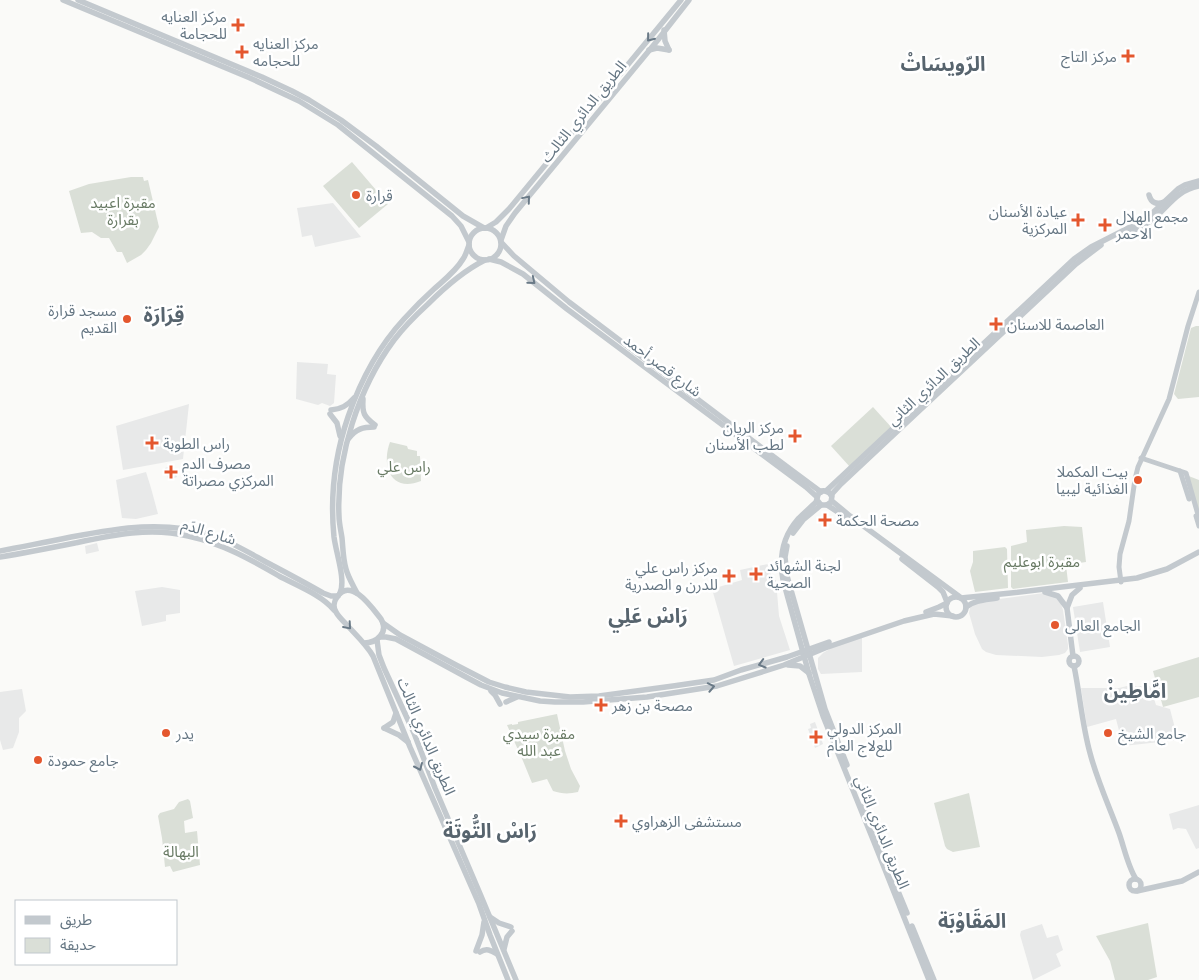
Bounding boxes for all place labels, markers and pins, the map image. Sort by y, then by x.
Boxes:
place label: مركز العنايه للحجامة [161,7,227,42]
marker: مركز العنايه للحجامة [231,18,245,32]
place label: مركز العنايه للحجامه [253,34,319,69]
marker: مركز العنايه للحجامه [235,45,249,59]
place label: مركز التاج [1061,47,1117,69]
marker: مركز التاج [1121,49,1135,63]
place label: قرارة [366,186,393,205]
marker: قرارة [350,189,362,201]
place label: عيادة الأسنان المركزية [989,202,1067,238]
place label: مجمع الهلال الاحمر [1115,207,1188,243]
marker: عيادة الأسنان المركزية [1071,213,1085,227]
marker: مجمع الهلال الاحمر [1098,218,1112,232]
place label: مسجد قرارة القديم [48,301,117,339]
marker: مسجد قرارة القديم [121,313,133,325]
place label: العاصمة للاسنان [1007,315,1104,334]
marker: العاصمة للاسنان [989,317,1003,331]
place label: مركز الريان لطب الأسنان [705,418,784,454]
marker: مركز الريان لطب الأسنان [788,429,802,443]
place label: راس الطوبة [163,434,230,453]
marker: راس الطوبة [145,436,159,450]
place label: مصرف الدم المركزي مصراتة [182,454,274,492]
place label: بيت المكملا الغذائية ليبيا [1056,462,1128,497]
marker: مصرف الدم المركزي مصراتة [164,465,178,479]
marker: بيت المكملا الغذائية ليبيا [1132,474,1144,486]
place label: مصحة الحكمة [836,511,919,529]
marker: مصحة الحكمة [818,513,832,527]
place label: لجنة الشهائد الصحية [767,556,841,591]
place label: مركز راس علي للدرن و الصدرية [625,558,718,594]
marker: لجنة الشهائد الصحية [749,567,763,581]
marker: مركز راس علي للدرن و الصدرية [722,569,736,583]
place label: الجامع العالى [1065,616,1141,638]
marker: الجامع العالى [1049,619,1061,631]
place label: مصحة بن زهر [611,696,693,715]
marker: مصحة بن زهر [594,698,608,712]
place label: المركز الدولي للعﻻج العام [827,719,901,758]
place label: يدر [175,724,194,743]
place label: جامع الشيخ [1118,724,1187,746]
marker: يدر [160,727,172,739]
marker: جامع الشيخ [1102,727,1114,739]
marker: المركز الدولي للعﻻج العام [809,730,823,744]
place label: جامع حمودة [48,751,119,773]
marker: جامع حمودة [32,754,44,766]
place label: مستشفى الزهراوي [632,812,742,833]
marker: مستشفى الزهراوي [614,814,628,828]

